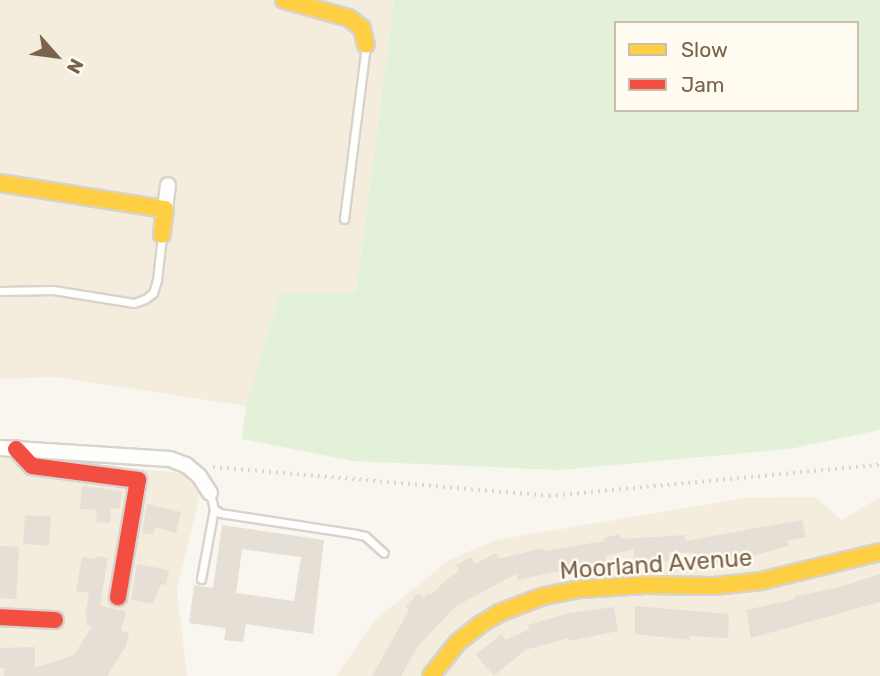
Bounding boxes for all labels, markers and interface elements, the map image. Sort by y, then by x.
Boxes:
north arrow [21,21,91,91]
legend [614,21,859,112]
text: Slow [681,37,728,62]
text: N [62,55,88,78]
text: Jam [681,72,725,97]
street label: Moorland Avenue [558,544,754,586]

